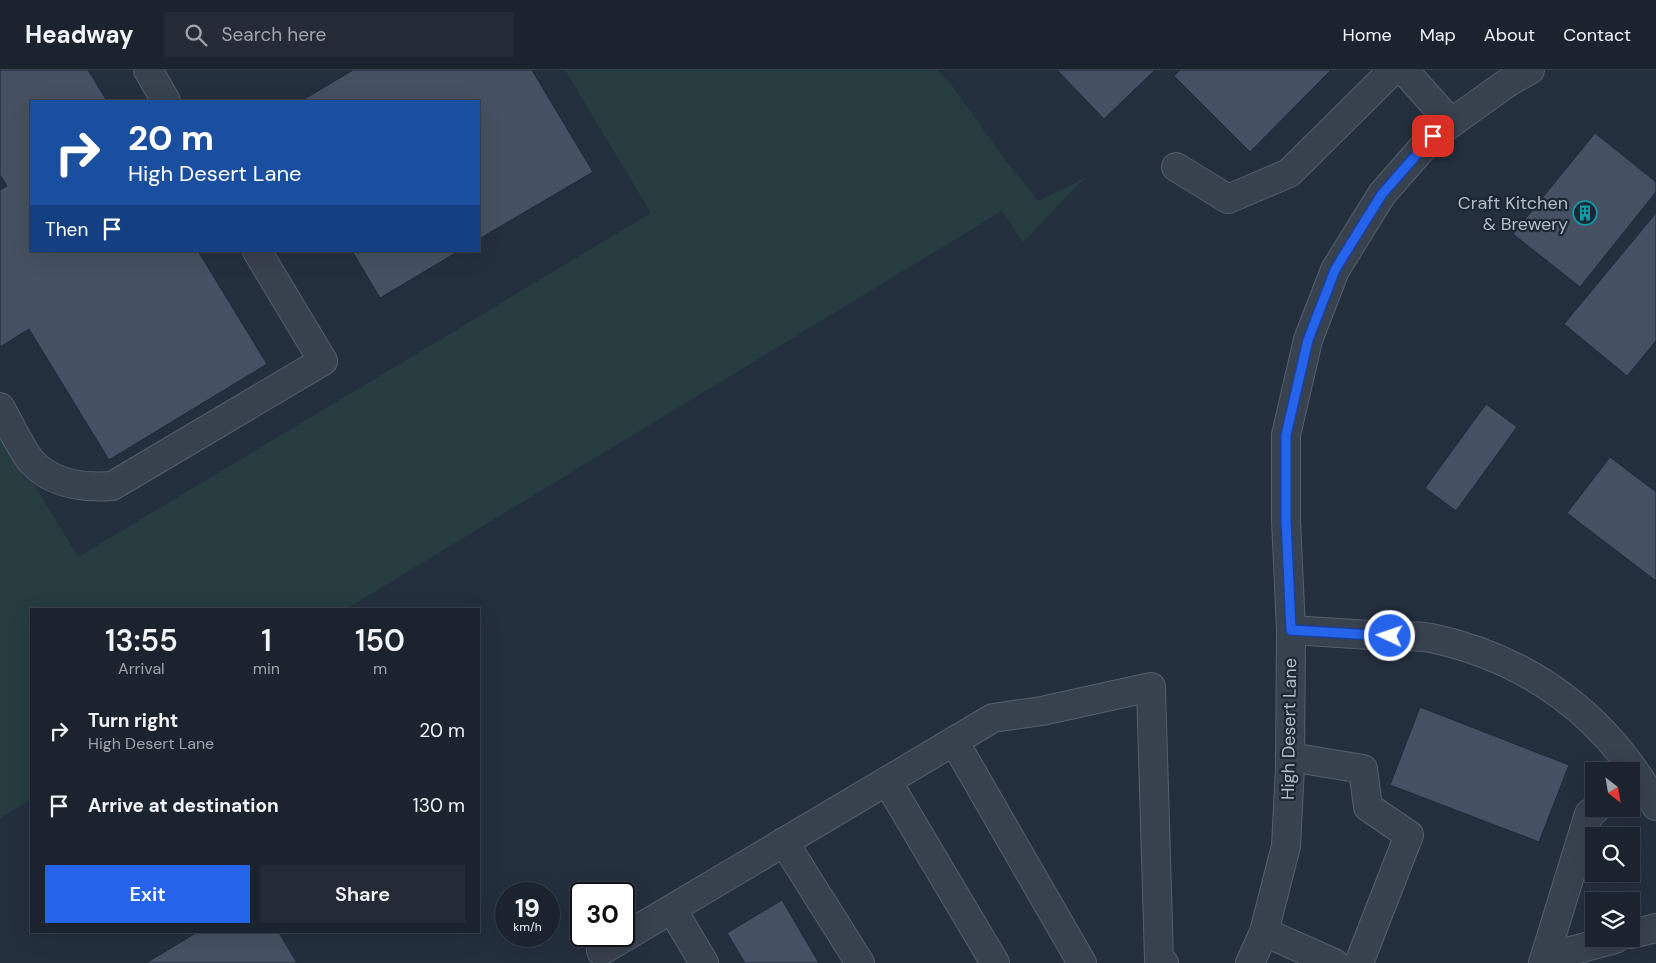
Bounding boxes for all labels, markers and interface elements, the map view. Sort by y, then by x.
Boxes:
search box [164,12,514,57]
text: Headway [25,19,134,50]
icon: search [182,21,210,49]
text: Search here [222,22,326,47]
text: Home [1342,23,1392,47]
text: Map [1420,23,1456,47]
text: About [1484,23,1535,47]
text: Contact [1563,23,1631,47]
text: 20 m [128,115,214,161]
pin [1412,115,1454,157]
icon: right [45,120,110,185]
icon: arrive [1419,122,1447,150]
text: High Desert Lane [128,159,302,188]
place label: Craft Kitchen & Brewery [1458,191,1568,236]
building icon: Craft Kitchen & Brewery [1572,200,1598,226]
icon: arrive [98,215,126,243]
text: Then [45,217,88,242]
position arrow [1363,609,1415,661]
text: 13:55 [105,621,178,660]
text: 1 [261,621,272,660]
text: 150 [355,621,405,660]
text: Arrival [118,658,165,679]
text: min [253,658,280,679]
text: m [373,658,387,679]
street label: High Desert Lane [1276,658,1302,800]
text: Turn right [88,708,178,733]
icon: right [45,717,73,745]
text: 20 m [419,718,465,743]
text: High Desert Lane [88,733,214,754]
north arrow [1585,762,1640,818]
map controls [1585,762,1640,947]
icon: arrive [45,792,73,820]
text: Arrive at destination [88,793,279,818]
text: 130 m [413,793,465,818]
button: search [1585,827,1640,882]
button: Exit [45,865,250,923]
button: Share [260,865,465,923]
speed limit sign: 30 [570,882,635,947]
text: 19 [515,892,540,925]
button: layers [1585,892,1640,947]
text: km/h [513,919,542,935]

